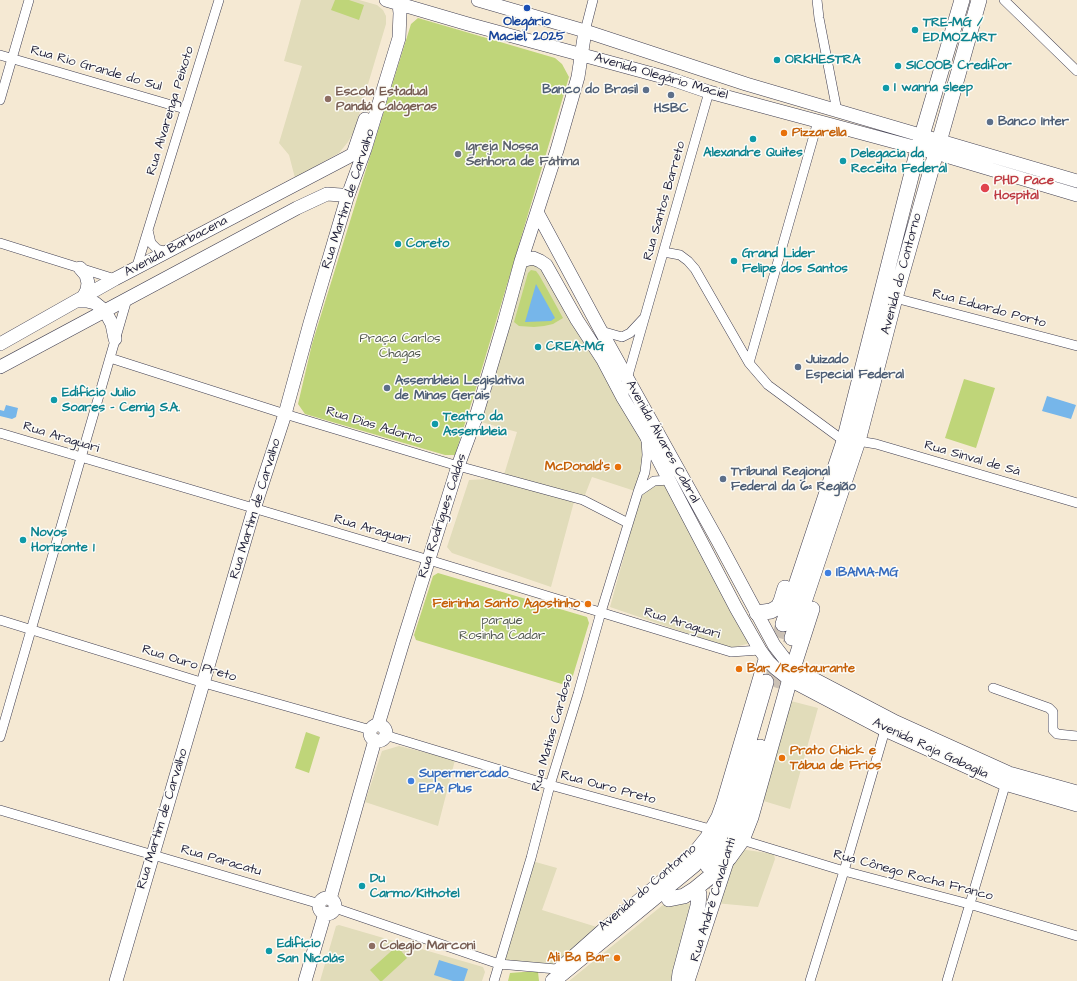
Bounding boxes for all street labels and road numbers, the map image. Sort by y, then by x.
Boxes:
street label: Rua Rio Grande do Sul [29,43,163,95]
street label: Rua Alvarenga Peixoto [144,45,198,177]
street label: Avenida Olegário Maciel [592,50,730,104]
street label: Rua Martim de Carvalho [319,127,379,271]
street label: Rua Santos Barreto [641,140,689,262]
street label: Avenida do Contorno [878,212,926,336]
street label: Avenida Barbacena [122,213,230,281]
street label: Rua Eduardo Porto [930,286,1048,332]
street label: Avenida Álvares Cabral [622,378,702,506]
street label: Rua Dias Adorno [324,404,424,448]
street label: Rua Araguari [21,419,101,457]
street label: Rua Martim de Carvalho [227,437,285,581]
street label: Rua Sinval de Sá [922,438,1022,480]
street label: Rua Rodrigues Caldas [416,452,470,580]
street label: Rua Araguari [332,512,412,548]
street label: Rua Araguari [642,605,722,643]
street label: Rua Ouro Preto [140,642,238,686]
street label: Rua Matias Cardoso [529,672,577,794]
street label: Avenida Raja Gabaglia [870,715,990,783]
street label: Rua Martim de Carvalho [134,747,192,891]
street label: Rua Ouro Preto [559,768,657,808]
street label: Rua André Cavalcanti [688,836,740,964]
street label: Avenida do Contorno [596,841,700,935]
street label: Rua Paracatu [179,842,263,880]
street label: Rua Cônego Rocha Franco [831,847,995,905]

